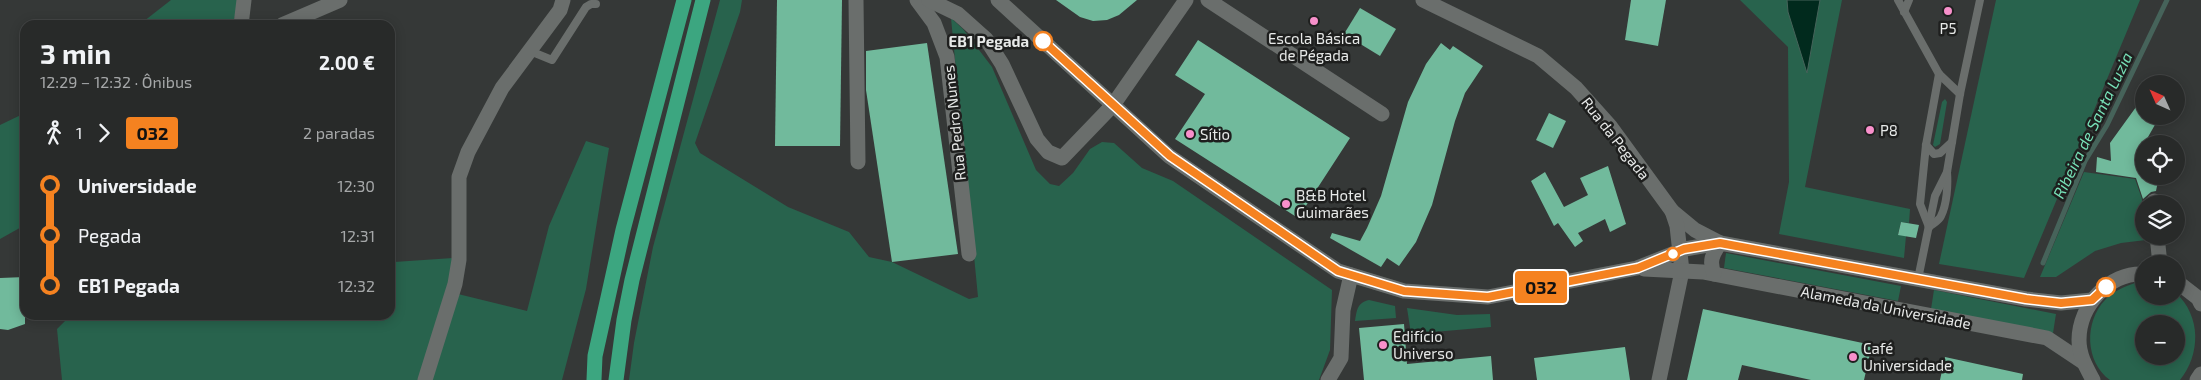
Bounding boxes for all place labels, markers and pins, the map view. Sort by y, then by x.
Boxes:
marker: P5 [1942,5,1954,17]
marker: Escola Básica de Pégada [1308,15,1320,27]
place label: P5 [1940,19,1956,37]
place label: Escola Básica de Pégada [1268,29,1360,64]
marker: EB1 Pegada [1033,31,1053,51]
place label: EB1 Pegada [949,32,1029,50]
place label: P8 [1880,121,1898,139]
marker: P8 [1864,124,1876,136]
place label: Sítio [1200,125,1230,143]
marker: Sítio [1184,128,1196,140]
place label: B&B Hotel Guimarães [1296,186,1369,221]
marker: B&B Hotel Guimarães [1280,198,1292,210]
unlabelled marker [1666,247,1680,261]
unlabelled marker [2096,277,2116,297]
place label: Edifício Universo [1393,327,1454,362]
marker: Edifício Universo [1377,339,1389,351]
place label: Café Universidade [1863,339,1952,374]
marker: Café Universidade [1847,351,1859,363]

